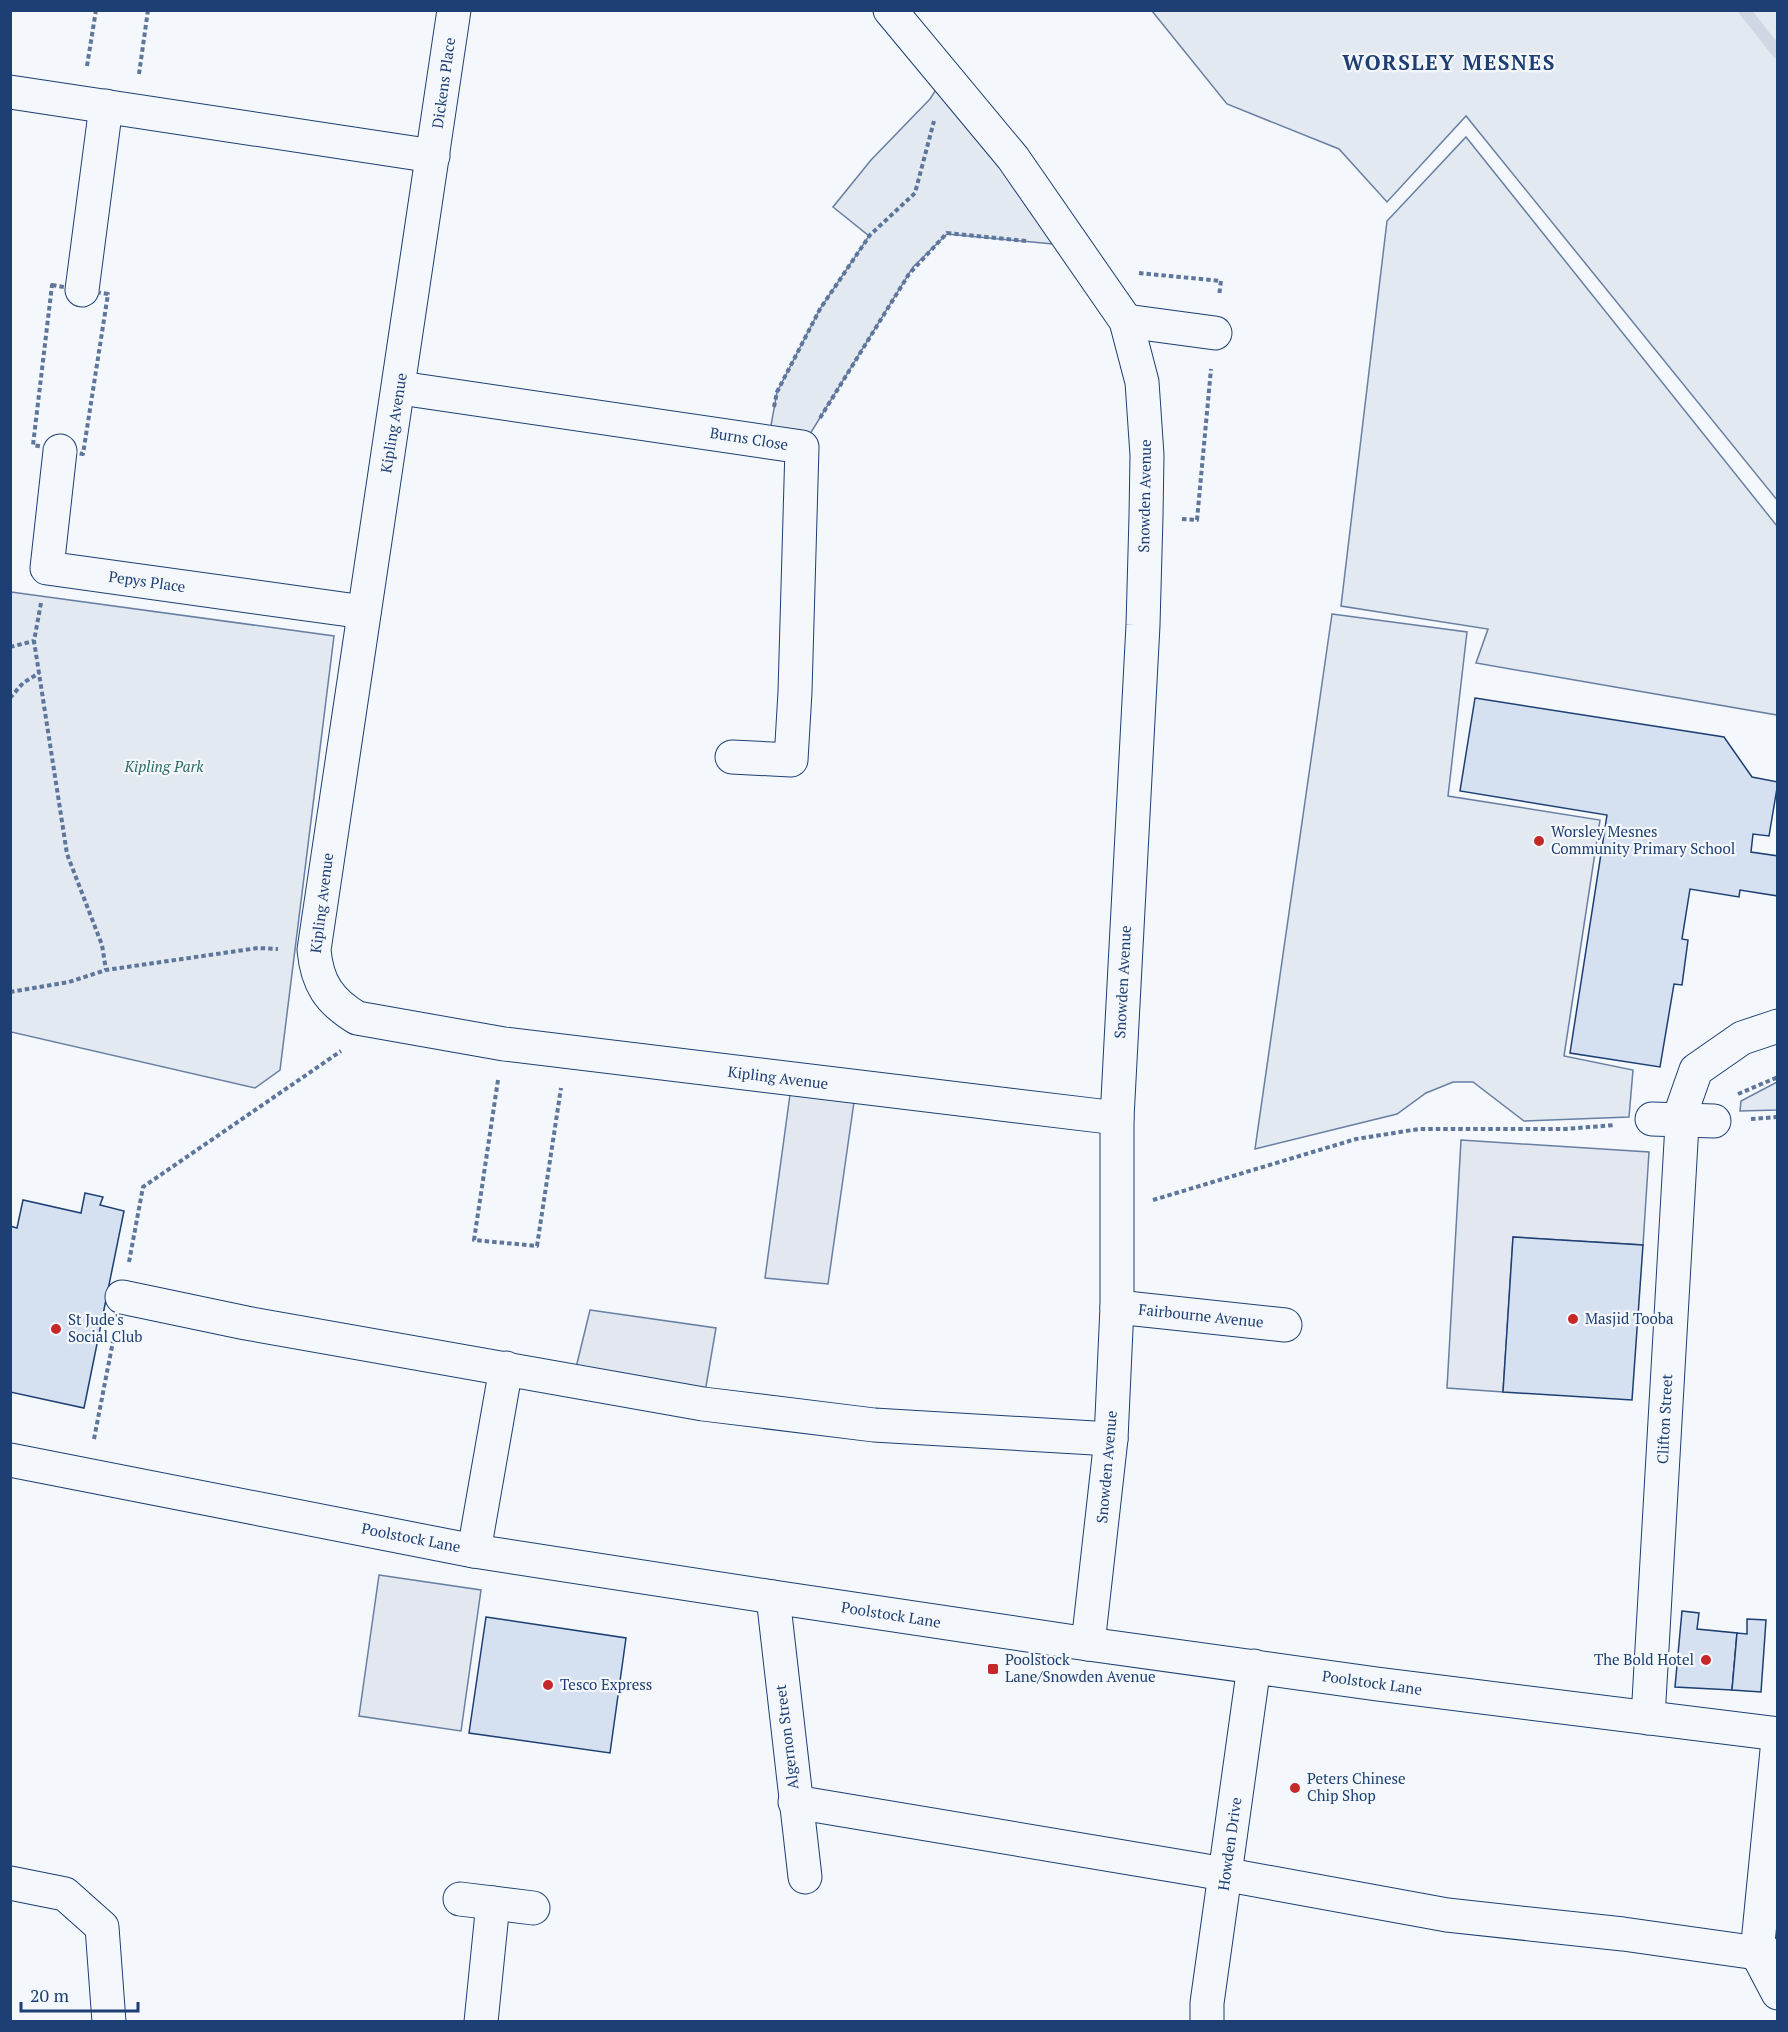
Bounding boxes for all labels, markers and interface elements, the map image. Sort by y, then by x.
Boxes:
street label: Dickens Place [427,36,459,130]
district label: WORSLEY MESNES [1342,48,1556,76]
street label: Kipling Avenue [375,371,411,474]
street label: Burns Close [709,422,790,454]
street label: Snowden Avenue [1133,439,1155,553]
street label: Pepys Place [107,566,187,596]
park label: Kipling Park [123,756,204,776]
place label: Worsley Mesnes Community Primary School [1551,821,1735,858]
marker: Worsley Mesnes Community Primary School [1532,834,1546,848]
street label: Kipling Avenue [305,852,337,954]
street label: Snowden Avenue [1109,925,1135,1039]
street label: Kipling Avenue [727,1061,829,1093]
street label: Fairbourne Avenue [1138,1298,1265,1332]
place label: Masjid Tooba [1585,1308,1674,1328]
place label: St Jude's Social Club [68,1309,143,1346]
marker: Masjid Tooba [1566,1312,1580,1326]
marker: St Jude's Social Club [49,1322,63,1336]
street label: Clifton Street [1652,1373,1676,1464]
street label: Snowden Avenue [1091,1410,1121,1524]
street label: Poolstock Lane [360,1518,462,1556]
street label: Poolstock Lane [840,1596,942,1632]
place label: Poolstock Lane/Snowden Avenue [1005,1649,1156,1686]
place label: The Bold Hotel [1594,1649,1694,1669]
marker: The Bold Hotel [1699,1653,1713,1667]
marker: Poolstock Lane/Snowden Avenue [986,1662,1000,1676]
street label: Poolstock Lane [1321,1665,1423,1699]
place label: Tesco Express [560,1674,652,1694]
marker: Tesco Express [541,1678,555,1692]
street label: Algernon Street [770,1683,802,1791]
place label: Peters Chinese Chip Shop [1307,1768,1406,1805]
marker: Peters Chinese Chip Shop [1288,1781,1302,1795]
street label: Howden Drive [1213,1796,1245,1892]
scale bar [21,1975,138,2013]
text: 20 m [30,1983,70,2007]

